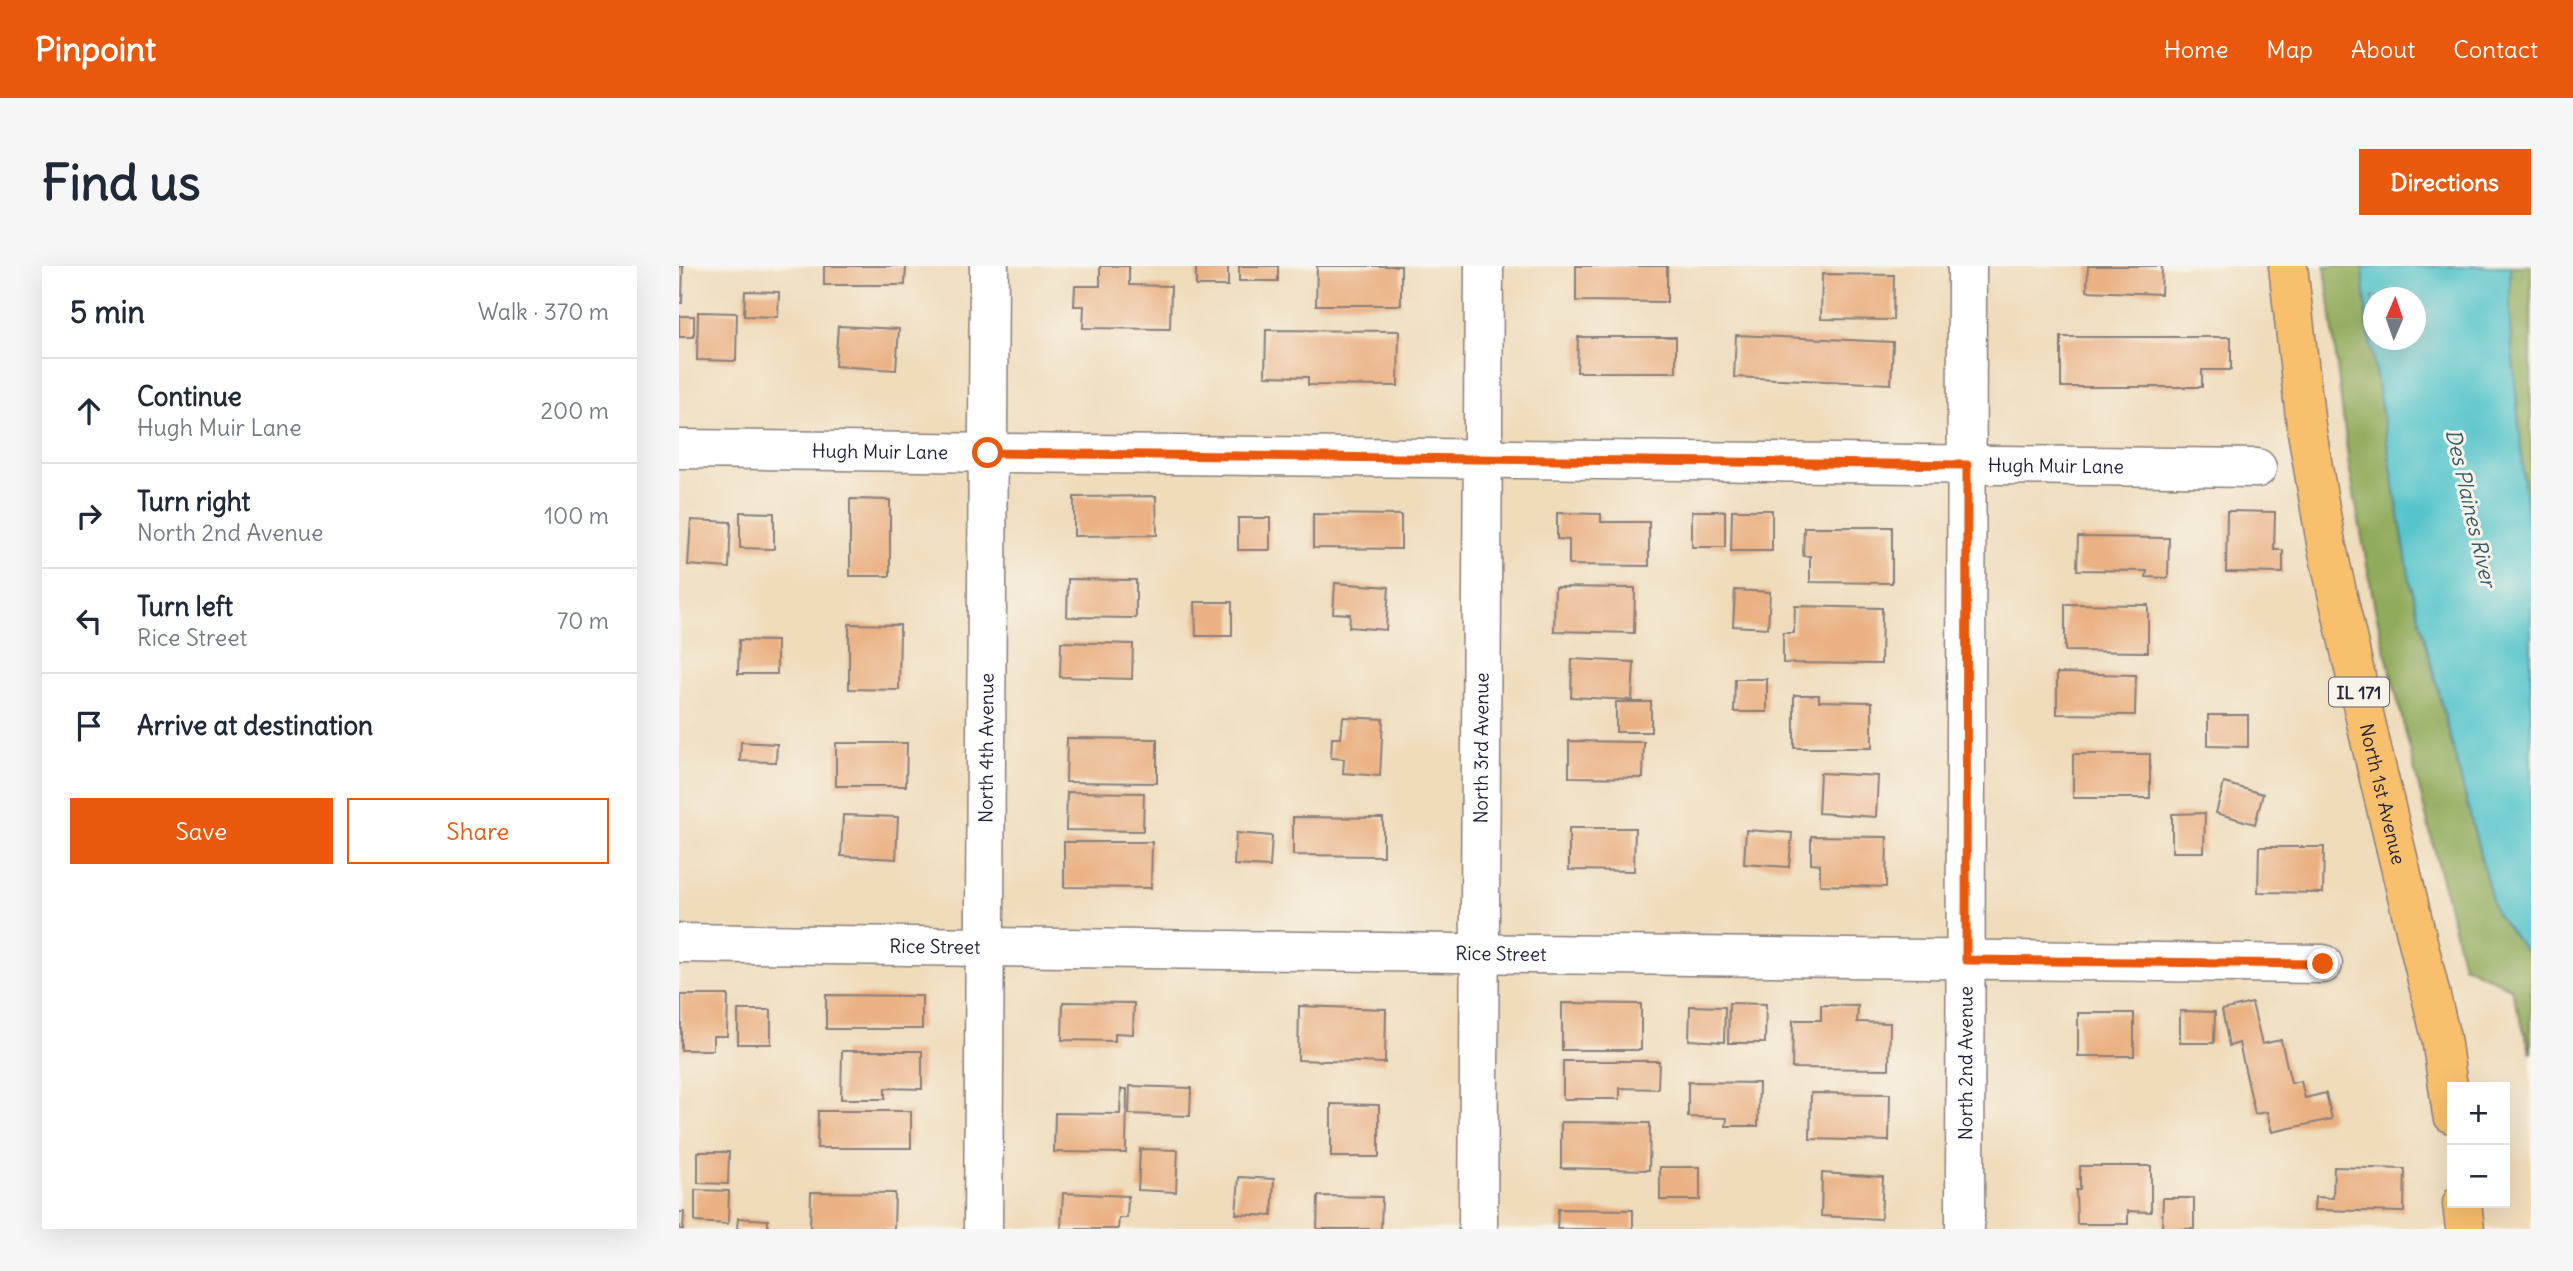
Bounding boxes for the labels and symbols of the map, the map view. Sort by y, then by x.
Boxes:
north arrow [2363,287,2426,350]
water label: Des Plaines River [2440,427,2503,592]
route start [972,437,1003,468]
street label: Hugh Muir Lane [812,439,948,464]
street label: Hugh Muir Lane [1988,453,2124,478]
street label: North 3rd Avenue [1469,672,1493,824]
street label: North 4th Avenue [974,673,998,823]
road number: IL 171 [2329,678,2389,706]
street label: North 1st Avenue [2355,721,2411,867]
street label: Rice Street [889,934,981,959]
street label: Rice Street [1455,941,1547,966]
route end [2307,948,2338,979]
street label: North 2nd Avenue [1953,986,1978,1140]

